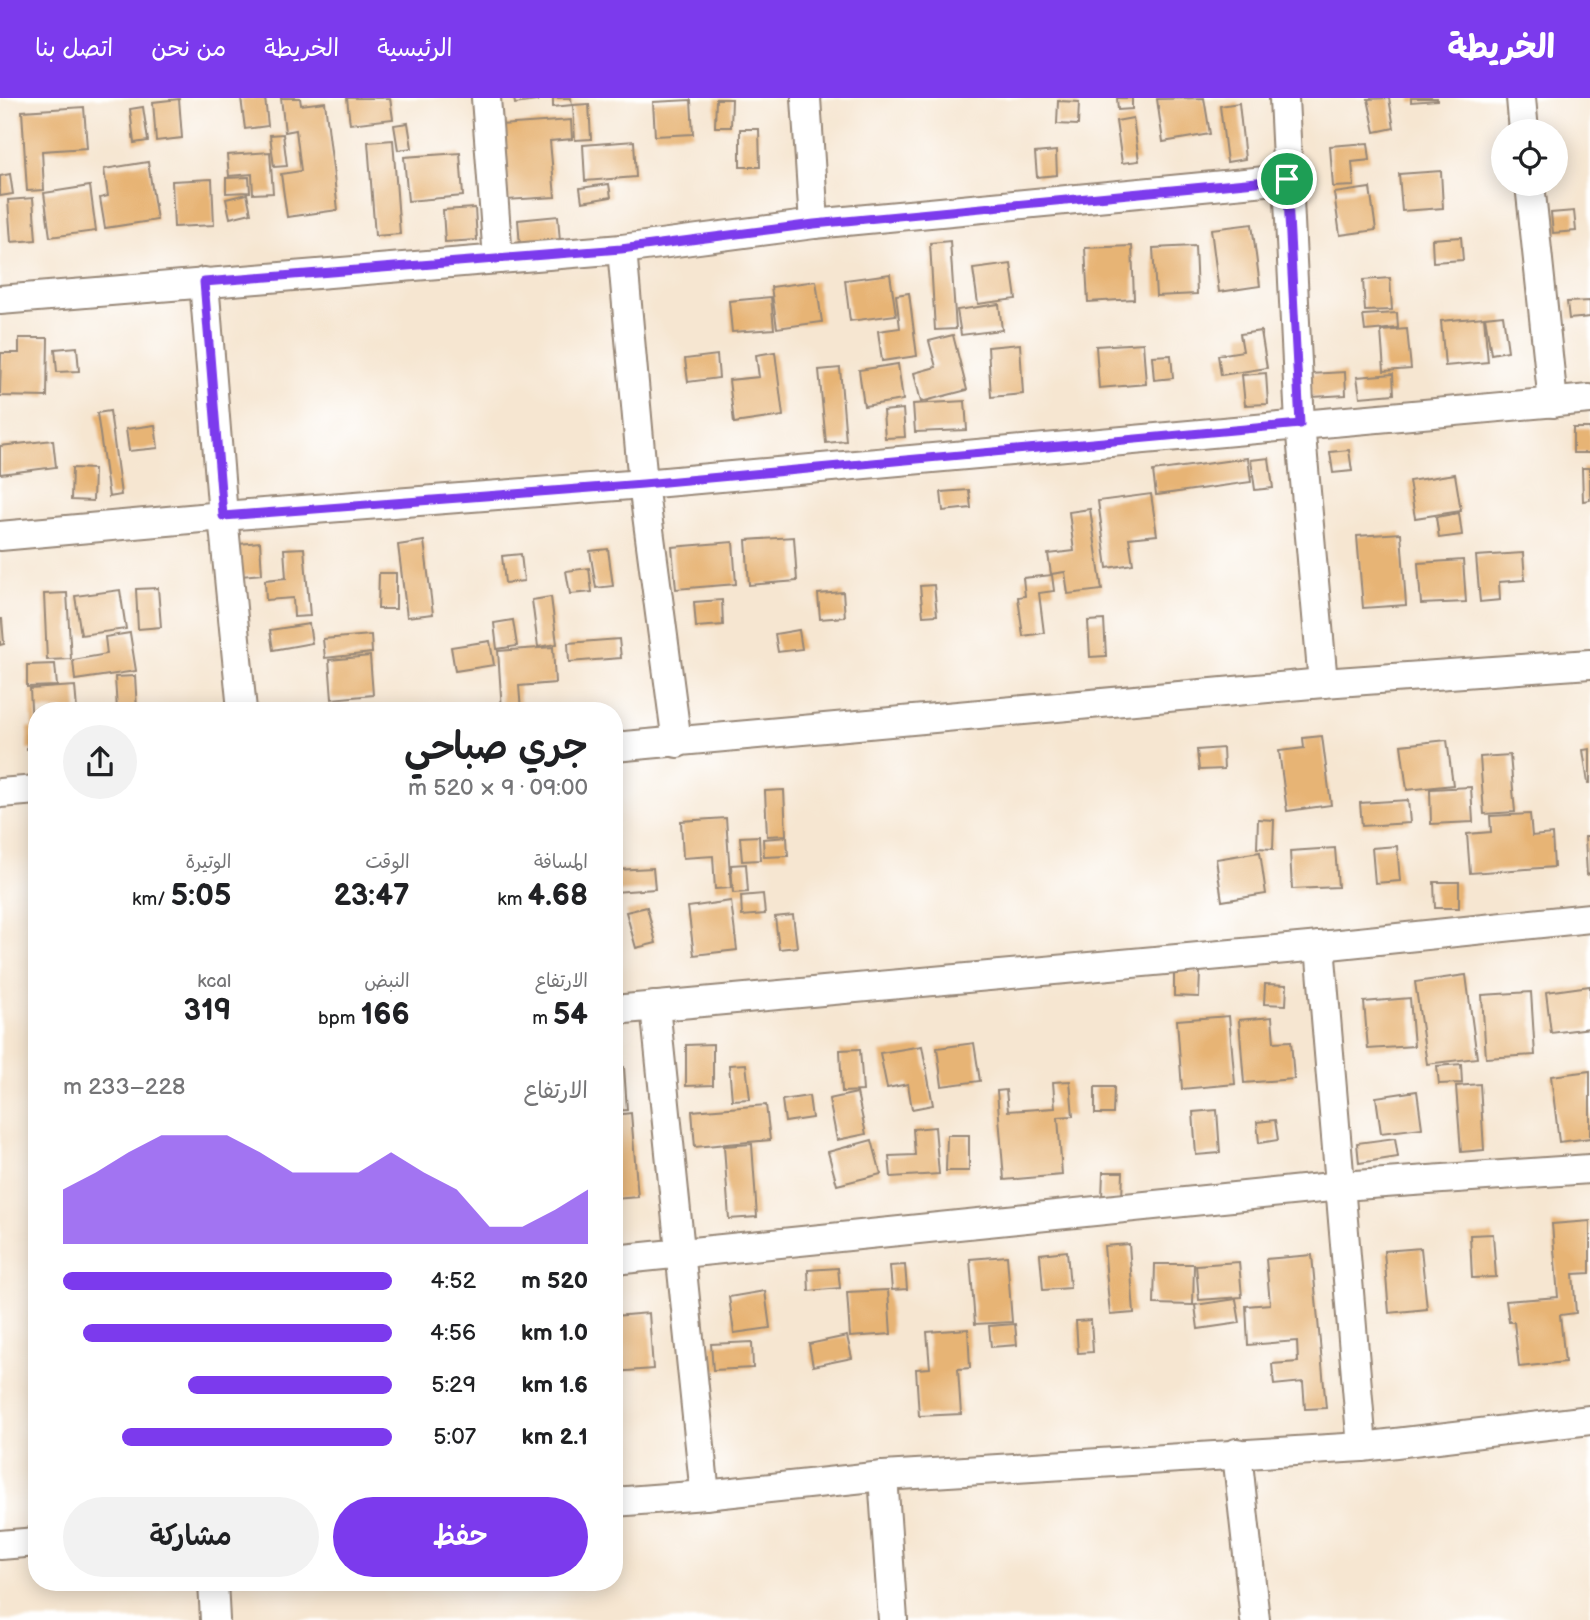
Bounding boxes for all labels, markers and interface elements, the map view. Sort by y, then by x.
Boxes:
text: الخريطة [1448,28,1555,68]
text: اتصل بنا [35,34,113,63]
text: من نحن [151,34,226,63]
text: الخريطة [264,34,339,63]
text: الرئيسية [377,34,453,63]
map controls [1491,119,1568,196]
button: locate [1491,119,1568,196]
pin [1257,149,1317,209]
icon: arrive [1268,160,1306,198]
button: share [63,725,137,799]
text: جري صباحي [404,725,588,770]
text: 09:00 · 9 × 520 m [408,774,588,802]
text: الوتيرة [185,851,231,874]
text: الوقت [365,851,410,874]
text: المسافة [534,851,588,874]
text: 5:05 [171,878,231,914]
text: 23:47 [334,878,410,914]
text: 4.68 [528,878,588,914]
text: /km [132,888,171,911]
text: km [497,888,528,911]
text: kcal [197,970,231,993]
text: النبض [364,970,410,993]
text: الارتفاع [535,970,588,993]
text: 319 [184,993,231,1029]
text: 166 [361,997,410,1033]
text: 54 [553,997,588,1033]
text: bpm [318,1007,361,1030]
text: m [532,1007,553,1030]
text: 228–233 m [63,1073,185,1101]
text: الارتفاع [524,1077,588,1105]
text: 4:52 [431,1267,476,1295]
text: 520 m [521,1267,588,1295]
text: 4:56 [430,1319,476,1347]
text: 1.0 km [521,1319,588,1347]
text: 5:29 [431,1371,476,1399]
text: 1.6 km [521,1371,588,1399]
text: 5:07 [433,1423,476,1451]
text: 2.1 km [522,1423,588,1451]
button: مشاركة [63,1497,319,1577]
button: حفظ [333,1497,588,1577]

